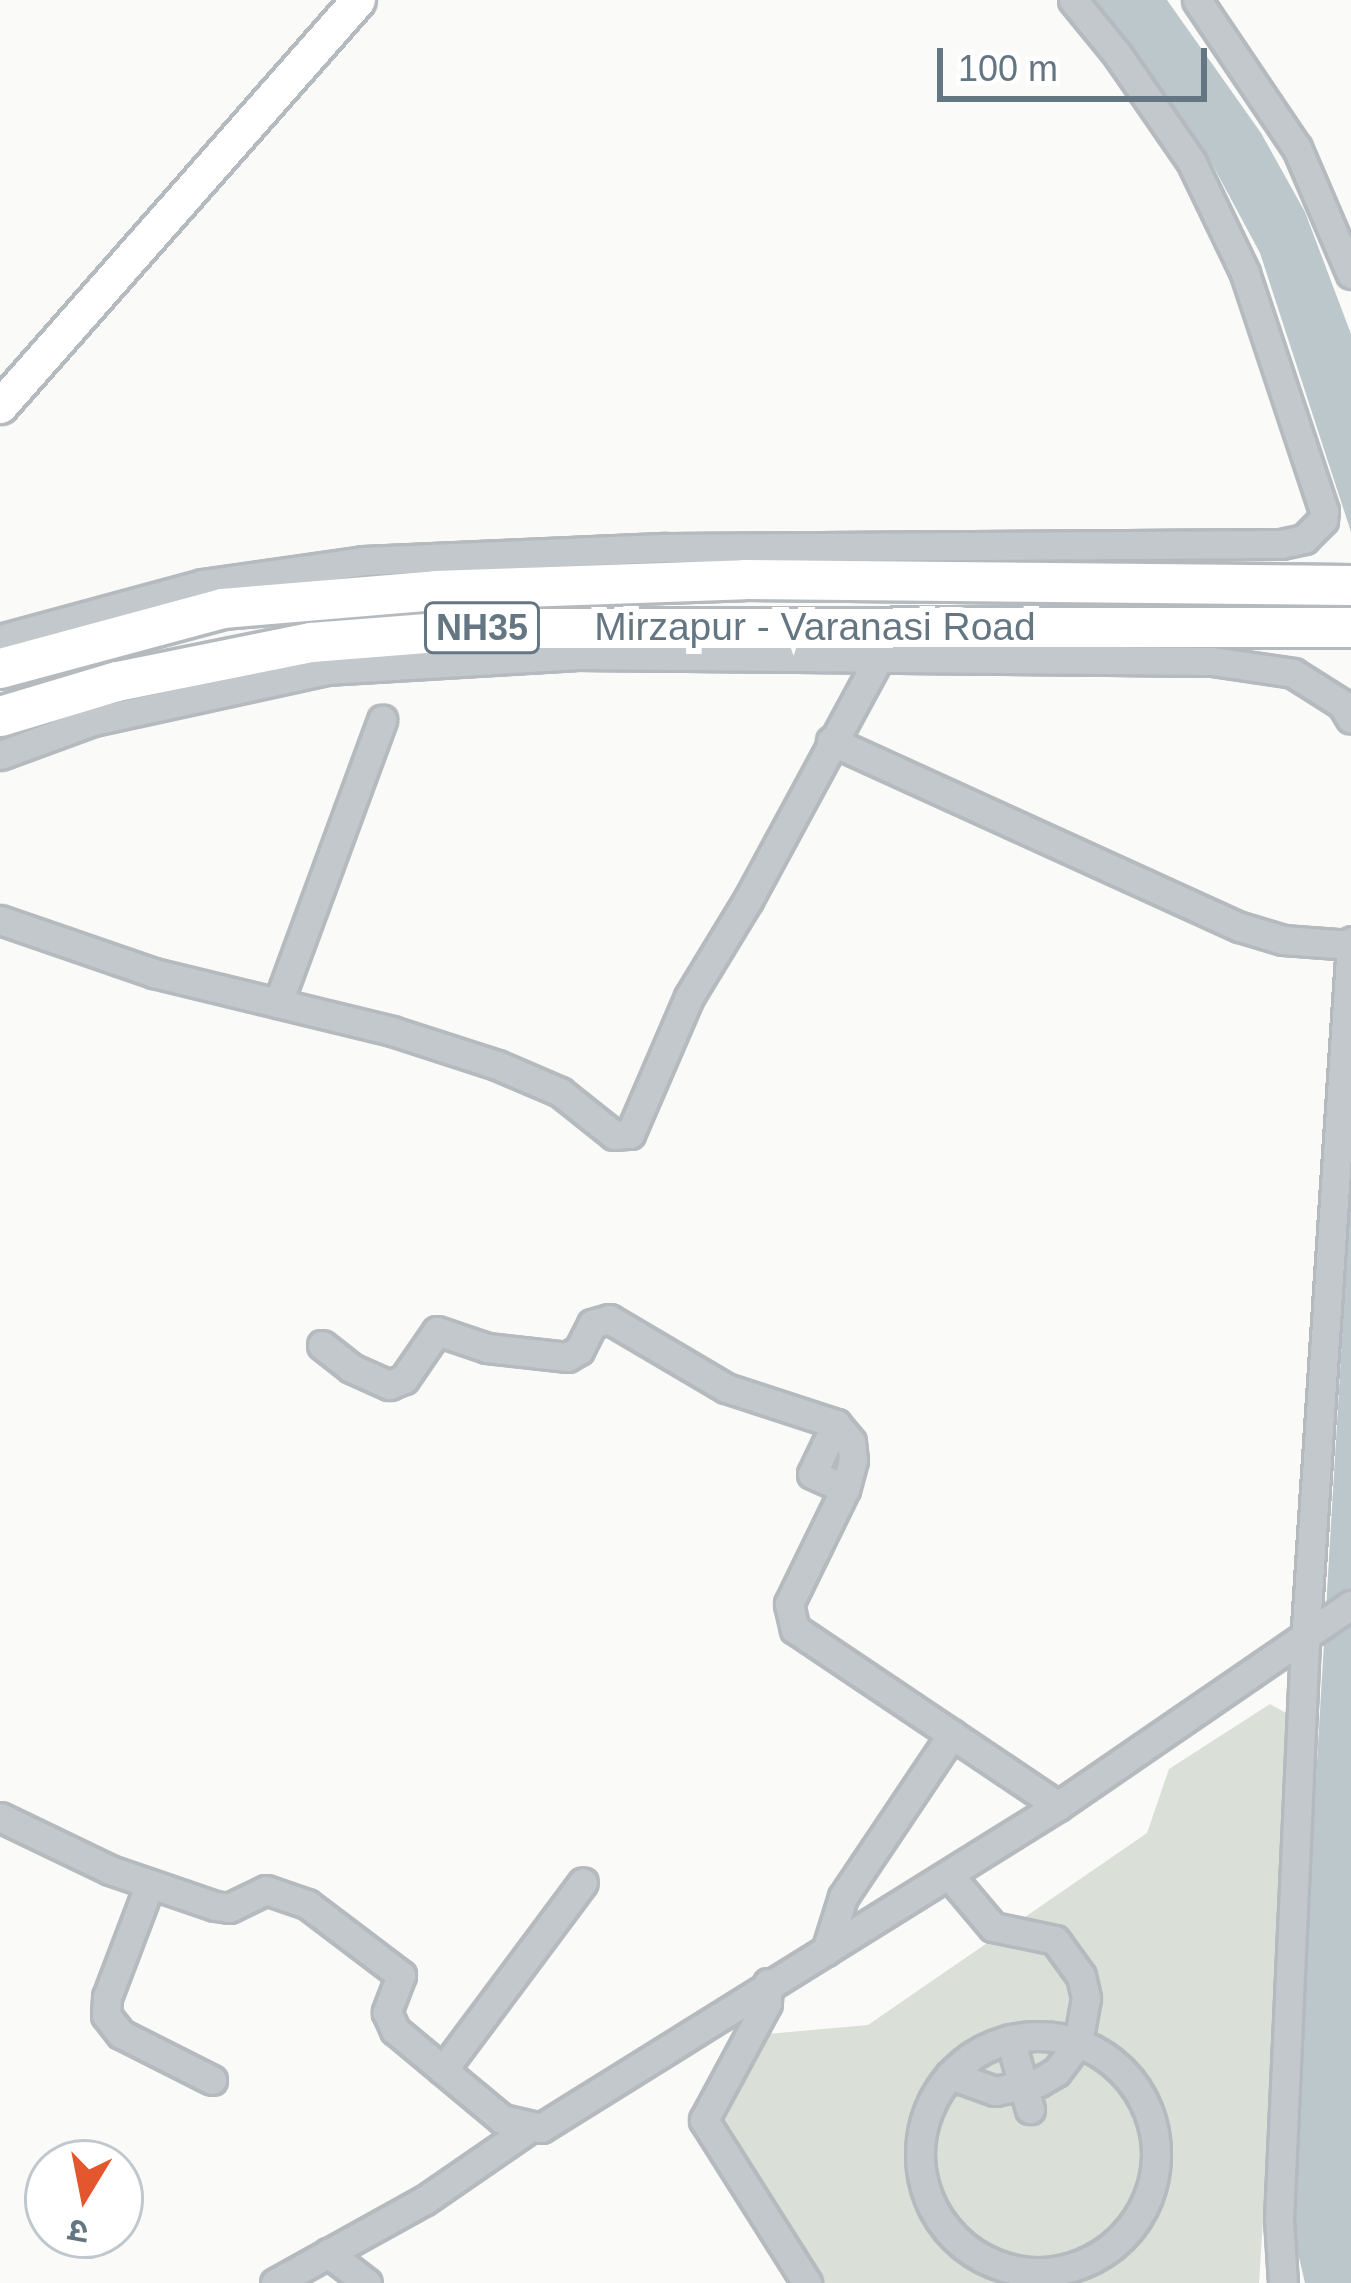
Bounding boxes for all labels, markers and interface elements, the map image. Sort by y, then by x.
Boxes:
scale bar [943,24,1213,98]
text: 100 m [958,48,1058,89]
road number: NH35 [422,598,542,658]
street label: Mirzapur - Varanasi Road [594,604,1036,650]
north arrow [24,2139,144,2259]
text: उ [65,2212,91,2252]

